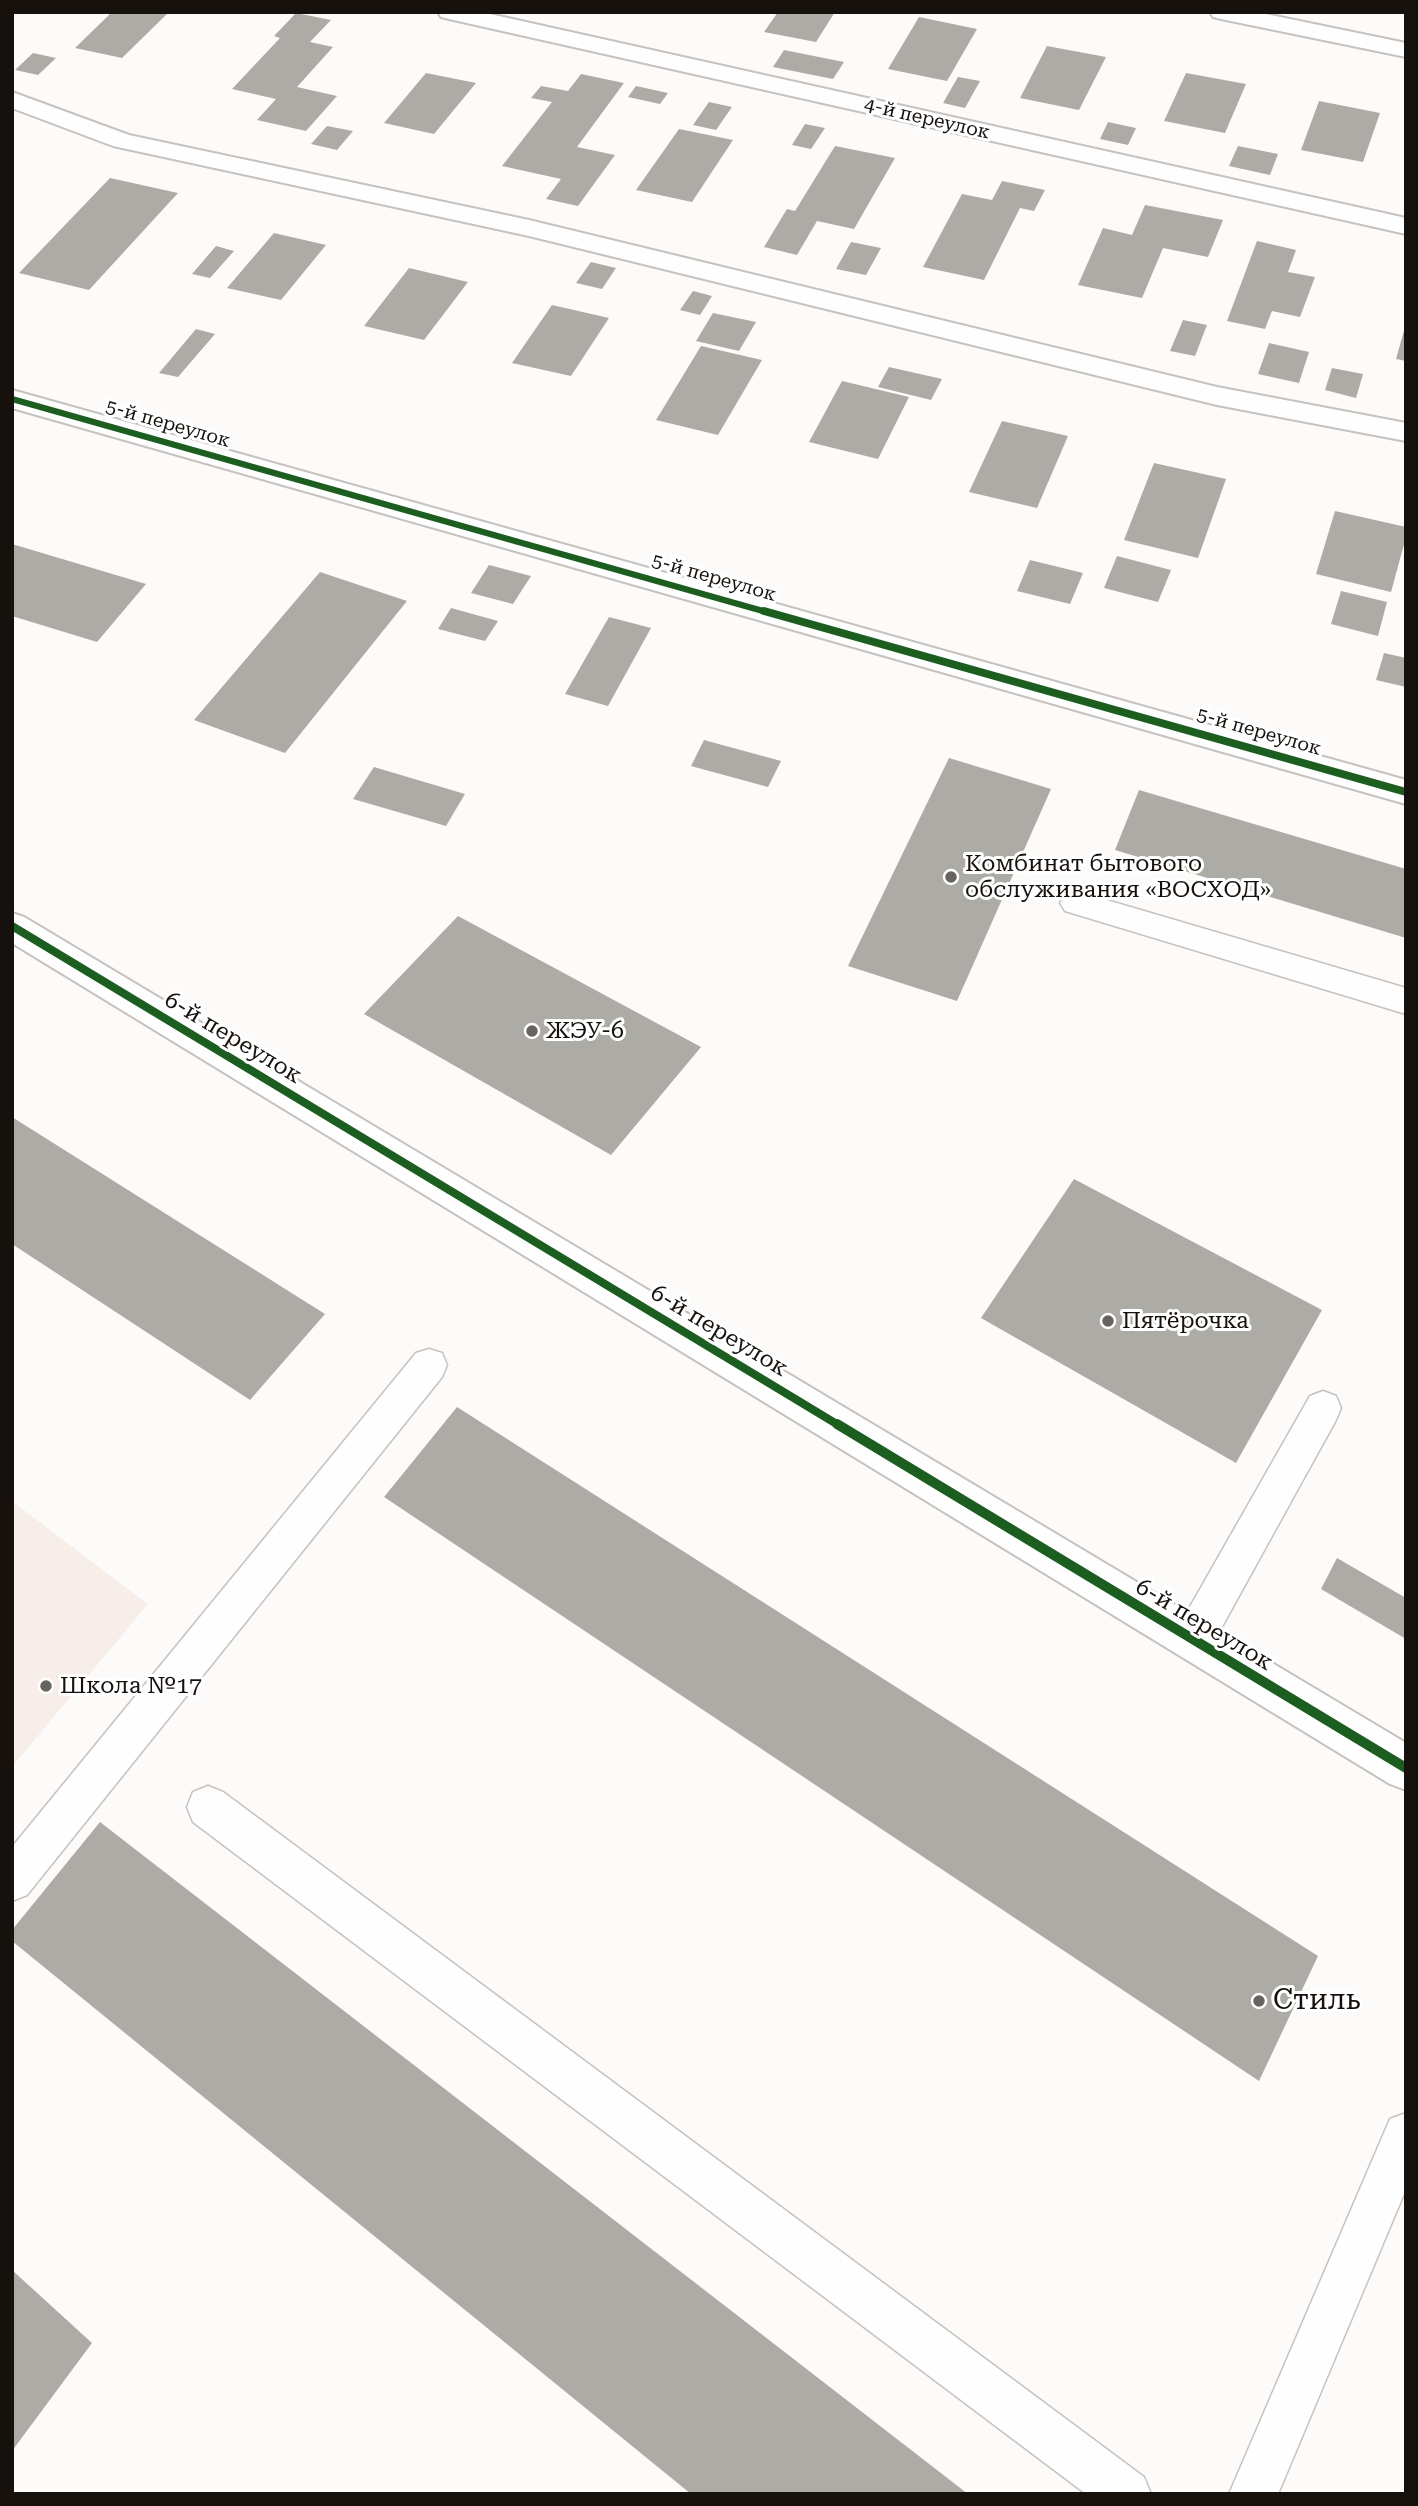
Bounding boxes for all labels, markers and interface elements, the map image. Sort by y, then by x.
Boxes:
street label: 4-й переулок [862,93,992,145]
street label: 5-й переулок [103,395,233,453]
street label: 5-й переулок [649,549,779,607]
street label: 5-й переулок [1194,703,1324,761]
place label: Комбинат бытового обслуживания «ВОСХОД» [965,850,1271,904]
marker: Комбинат бытового обслуживания «ВОСХОД» [943,869,959,885]
street label: 6-й переулок [159,986,307,1090]
place label: ЖЭУ-6 [546,1017,624,1045]
marker: ЖЭУ-6 [524,1023,540,1039]
street label: 6-й переулок [645,1279,793,1383]
place label: Пятёрочка [1122,1307,1249,1335]
marker: Пятёрочка [1100,1313,1116,1329]
street label: 6-й переулок [1130,1573,1278,1677]
place label: Школа №17 [60,1672,202,1700]
marker: Школа №17 [38,1678,54,1694]
place label: Стиль [1273,1984,1360,2018]
marker: Стиль [1251,1993,1267,2009]

